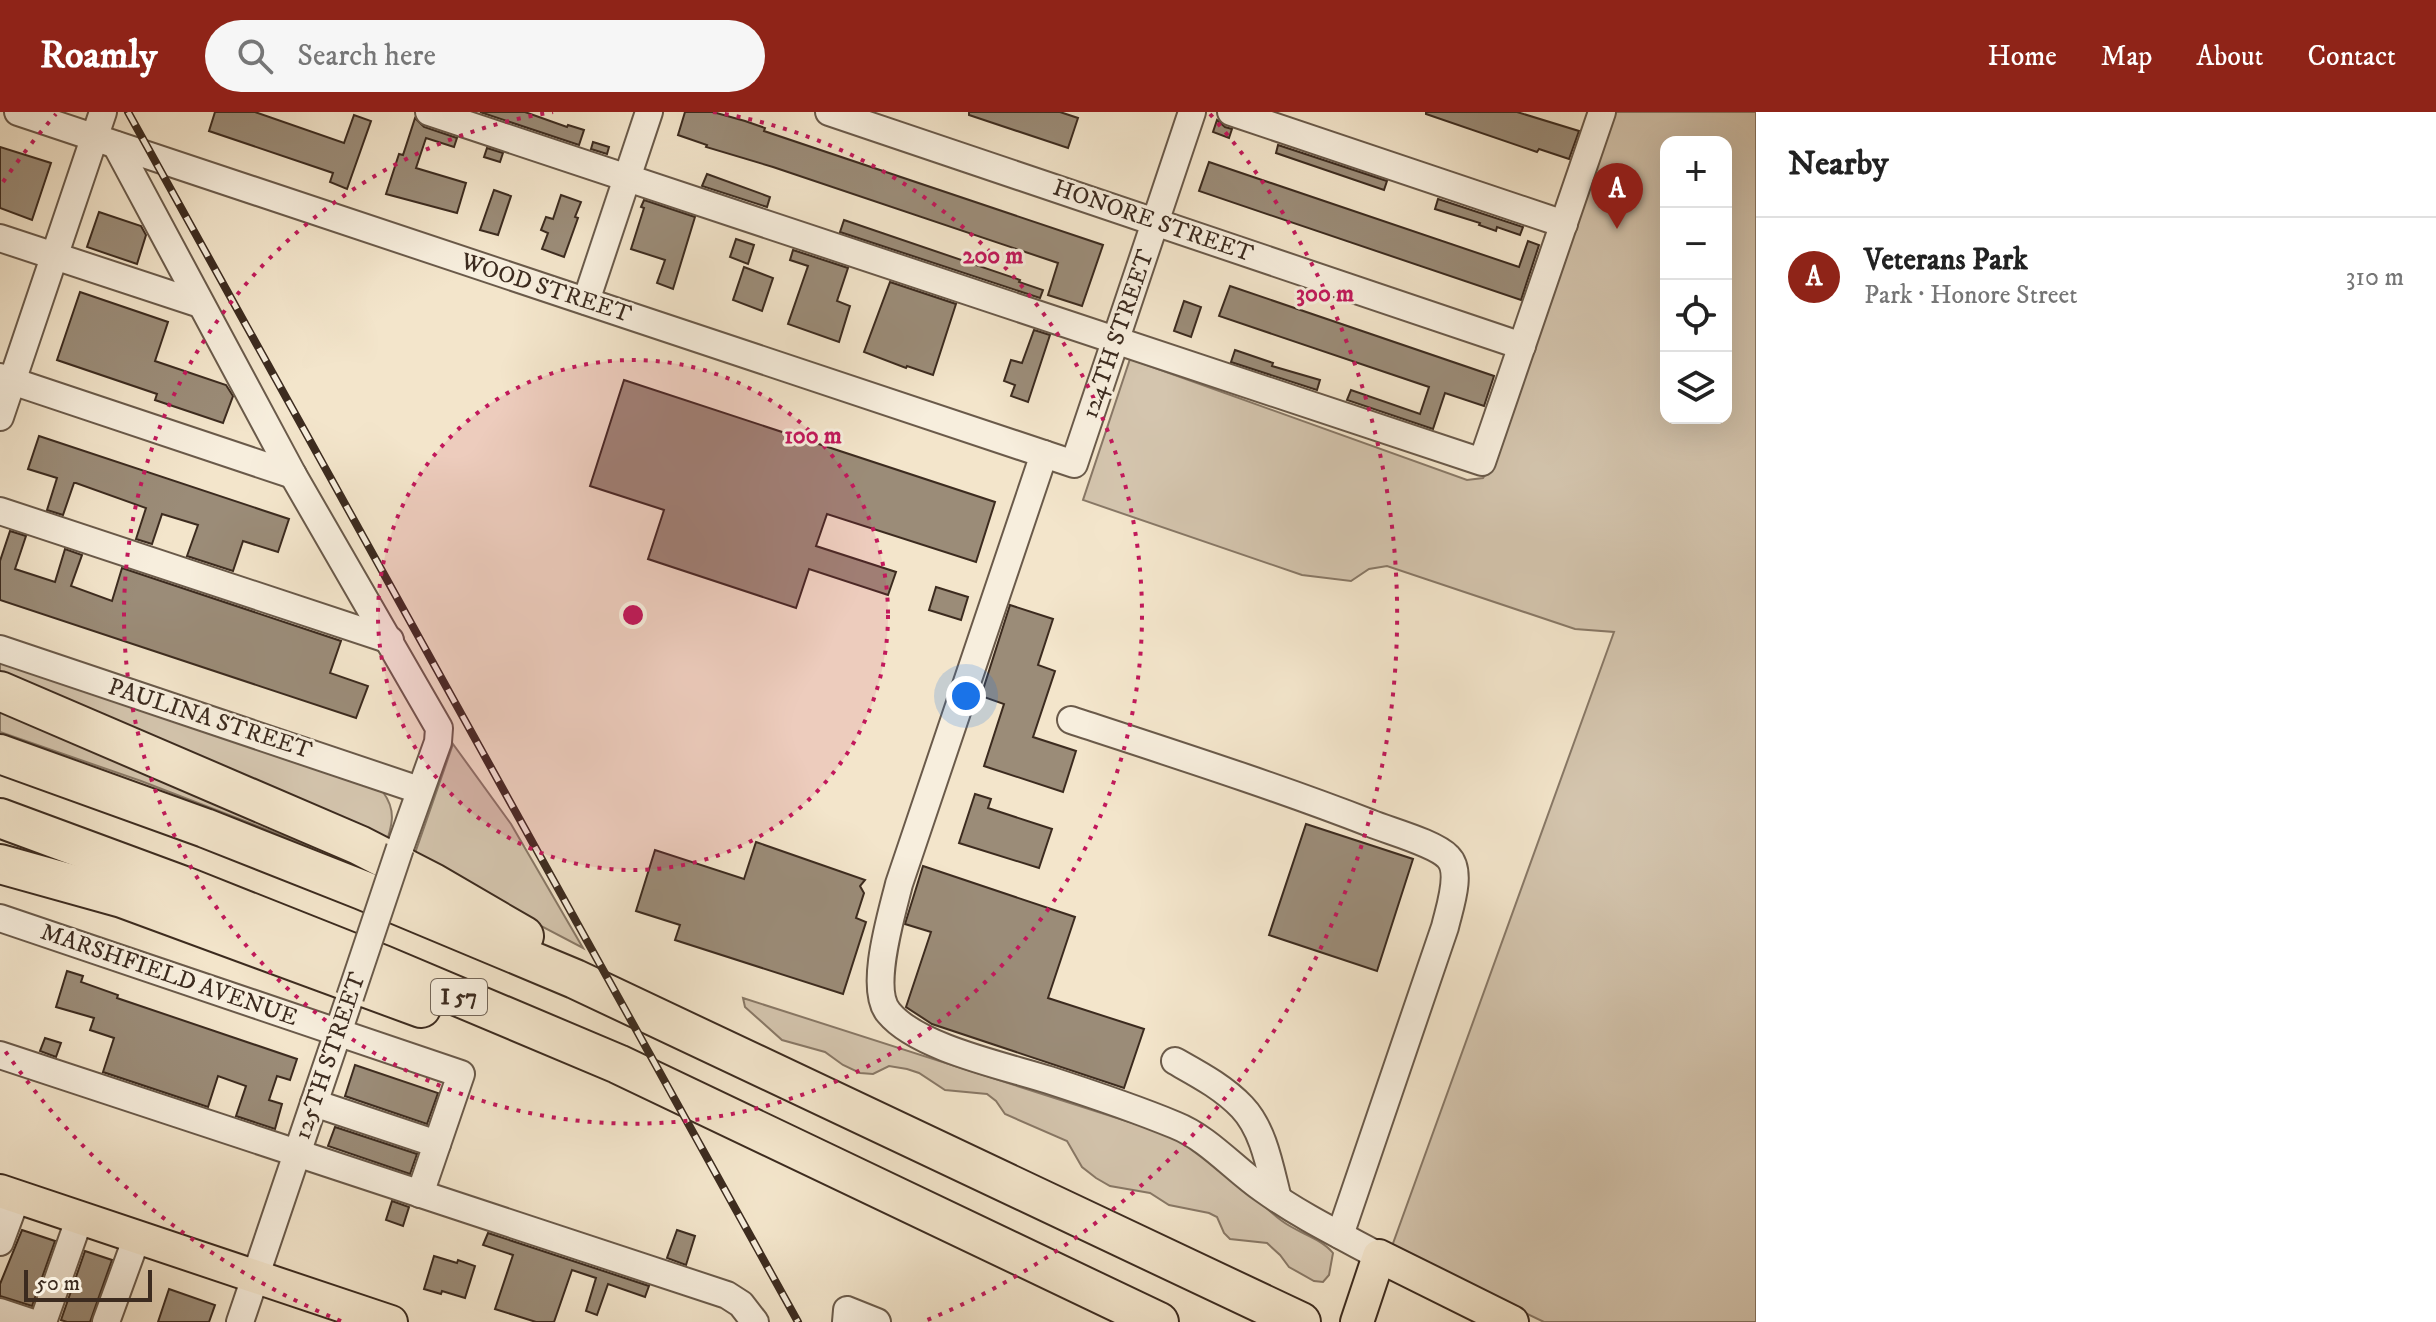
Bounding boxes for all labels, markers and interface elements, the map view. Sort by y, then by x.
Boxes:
search box [205,20,765,92]
text: Roamly [40,32,157,80]
icon: search [233,34,277,78]
text: Search here [297,38,436,75]
text: Home [1988,39,2057,74]
text: Map [2101,39,2152,74]
text: About [2196,39,2263,74]
text: Contact [2307,39,2396,74]
map controls [1660,136,1732,424]
button: + [1660,136,1732,208]
text: Nearby [1788,143,1889,185]
pin: A [1591,163,1643,229]
street label: HONORE STREET [1049,173,1257,269]
button: − [1660,208,1732,280]
text: 200 m [963,241,1023,271]
text: Veterans Park [1864,242,2028,279]
street label: WOOD STREET [456,246,635,330]
street label: 124TH STREET [1075,246,1161,422]
text: A [1806,261,1822,294]
text: 310 m [2346,261,2404,294]
text: 300 m [1296,279,1354,309]
text: Park · Honore Street [1864,279,2078,312]
button: locate [1660,280,1732,352]
button: layers [1660,352,1732,424]
text: 100 m [784,421,842,451]
centre of rings [619,601,647,629]
street label: PAULINA STREET [104,672,316,766]
your location [946,676,986,716]
street label: MARSHFIELD AVENUE [37,917,301,1033]
street label: 125TH STREET [287,968,373,1144]
road number: I 57 [431,979,487,1015]
scale bar [24,1266,152,1302]
text: 50 m [36,1270,80,1297]

